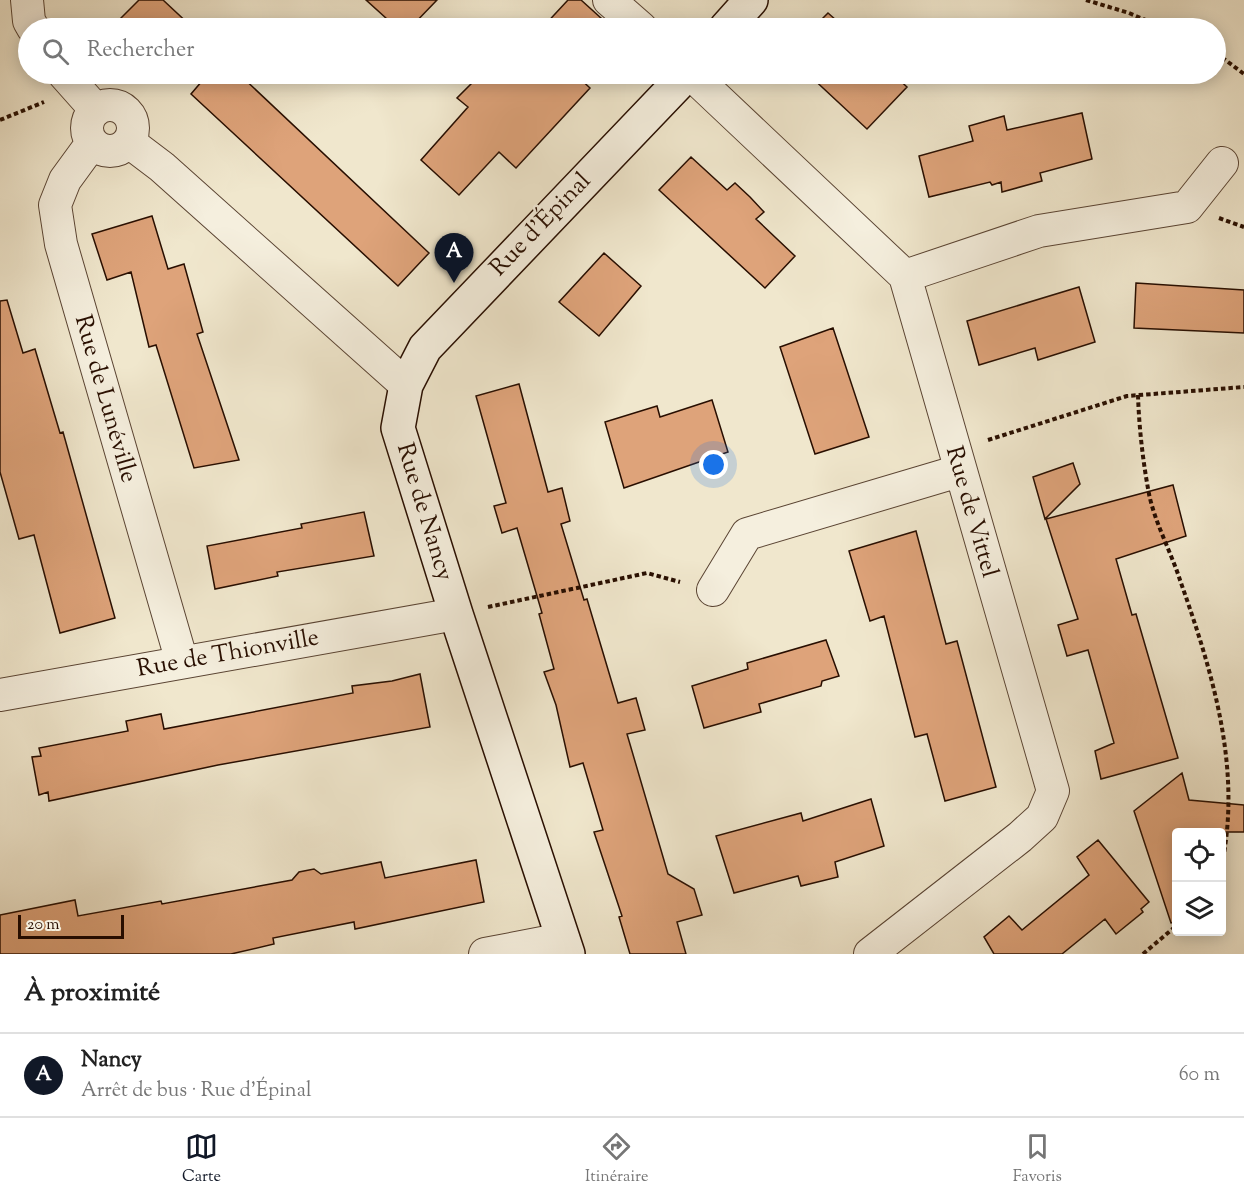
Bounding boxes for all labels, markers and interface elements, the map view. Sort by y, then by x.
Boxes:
search box [18,18,1226,84]
icon: search [39,35,72,68]
text: Rechercher [87,35,194,67]
street label: Rue d’Épinal [483,165,600,285]
pin: A [434,234,474,283]
street label: Rue de Lunéville [65,311,145,487]
street label: Rue de Nancy [387,439,461,585]
street label: Rue de Vittel [936,442,1006,582]
your location [699,450,728,479]
street label: Rue de Thionville [134,621,322,687]
map controls [1172,828,1226,936]
button: locate [1172,828,1226,882]
button: layers [1172,882,1226,936]
scale bar [18,912,124,940]
text: 20 m [27,914,60,937]
text: À proximité [24,975,160,1012]
text: Nancy [81,1045,142,1077]
text: A [35,1061,52,1090]
text: 60 m [1179,1061,1220,1090]
text: Arrêt de bus · Rue d’Épinal [81,1077,311,1106]
tab: Carte [182,1130,221,1189]
tab: Itinéraire [585,1130,648,1189]
tab: Favoris [1013,1130,1062,1189]

